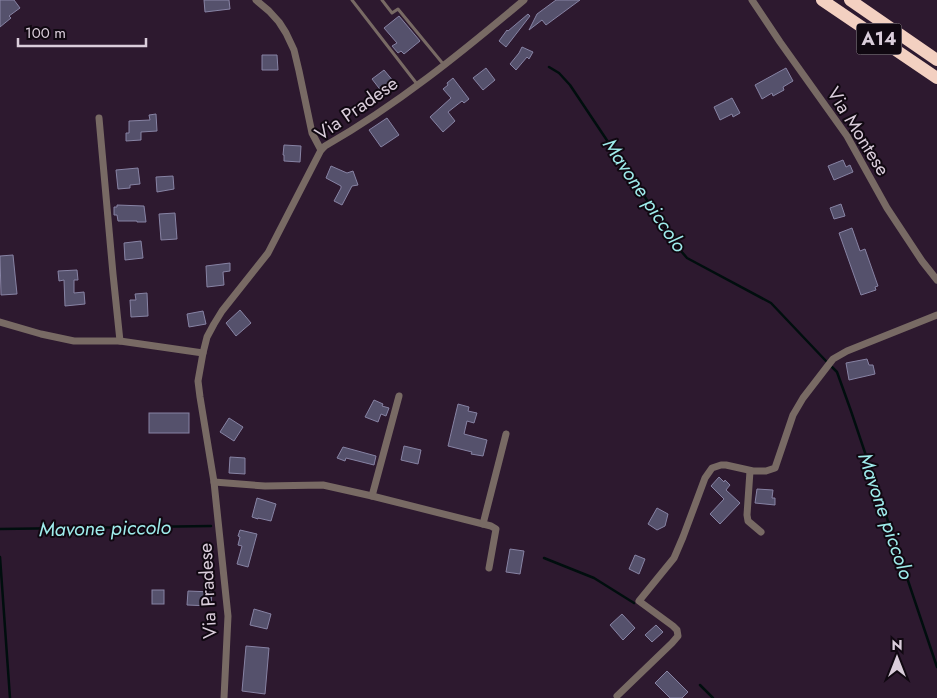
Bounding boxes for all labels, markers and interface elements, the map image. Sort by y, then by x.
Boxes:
scale bar [18,15,145,47]
text: 100 m [25,22,66,44]
road number: A14 [856,23,902,54]
street label: Via Pradese [309,70,404,147]
street label: Via Montese [821,82,897,181]
water label: Mavone piccolo [596,132,694,258]
water label: Mavone piccolo [850,449,921,584]
water label: Mavone piccolo [39,513,172,544]
street label: Via Pradese [191,542,223,640]
north arrow [872,633,922,683]
text: N [891,635,903,655]

